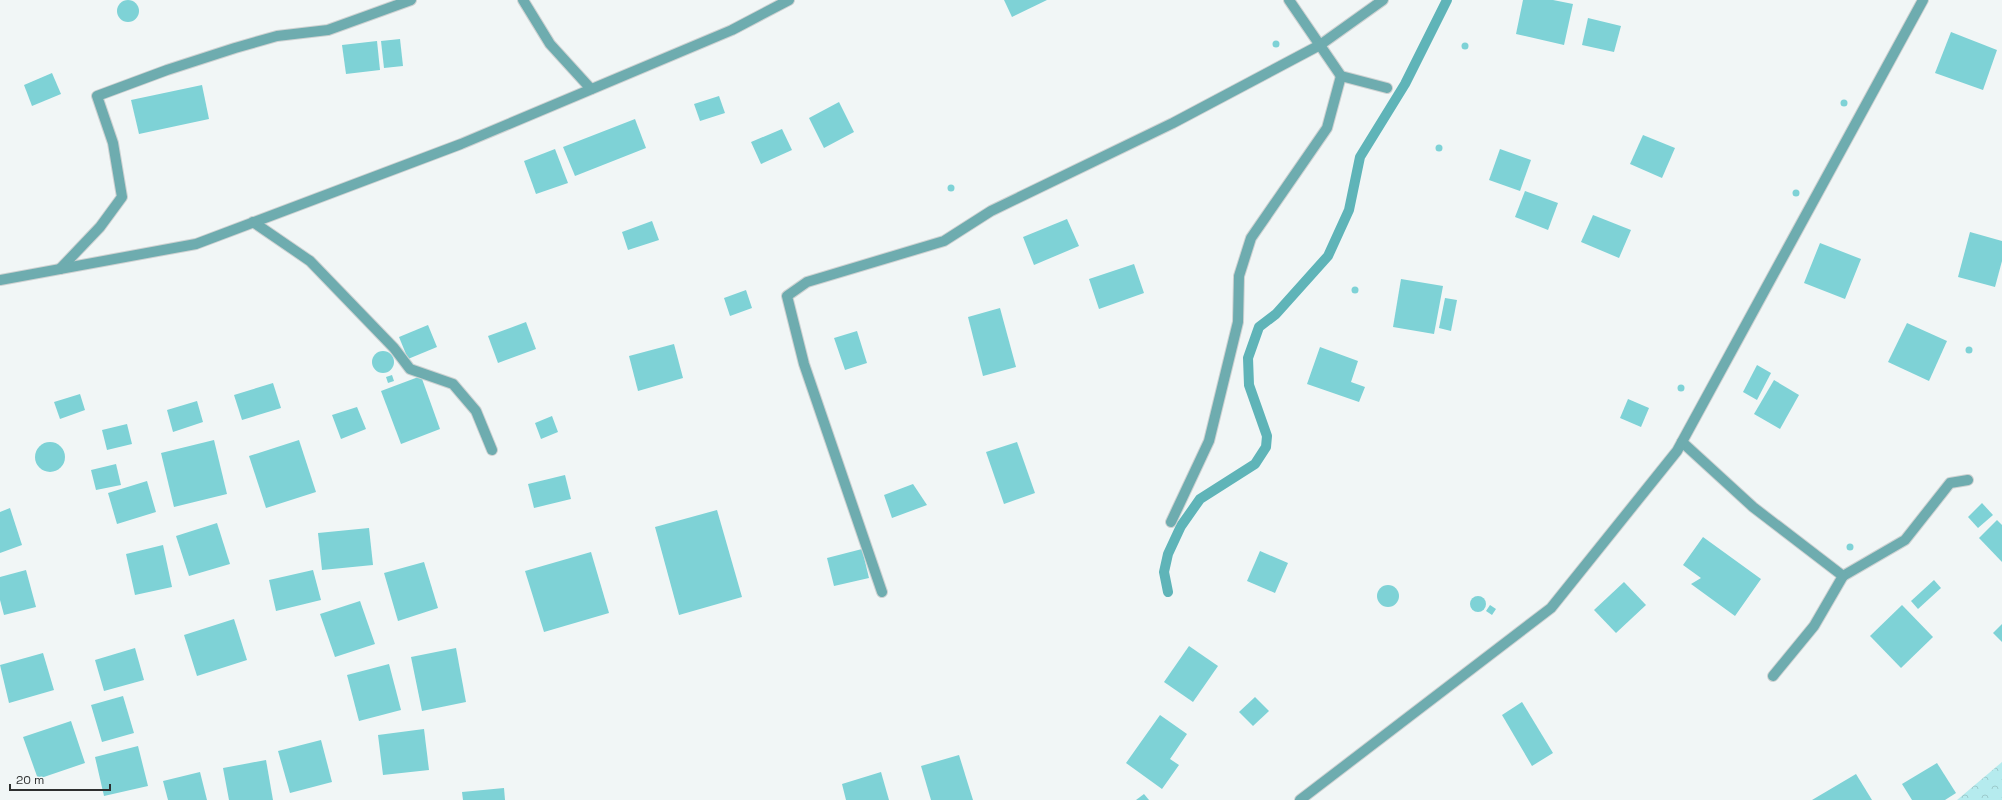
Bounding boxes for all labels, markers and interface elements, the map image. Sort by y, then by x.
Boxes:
scale bar [10,766,110,792]
text: 20 m [16,772,44,788]

